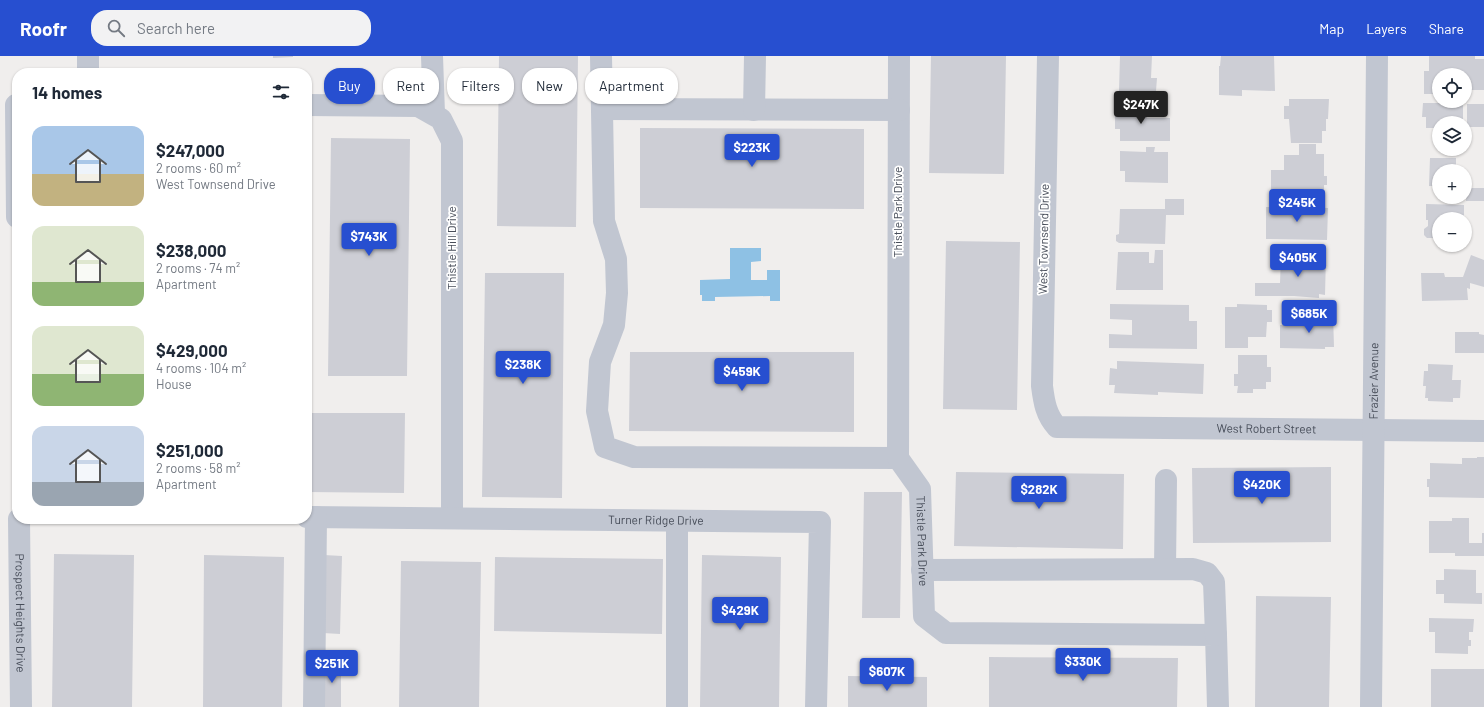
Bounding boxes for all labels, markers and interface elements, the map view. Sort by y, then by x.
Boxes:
search box [91,10,371,46]
text: Roofr [20,17,67,40]
icon: search [105,17,127,39]
text: Search here [137,19,215,37]
text: Map [1319,20,1344,37]
text: Layers [1366,20,1407,37]
text: Share [1429,20,1464,37]
chip: Buy [324,68,375,104]
chip: Rent [383,68,439,104]
chip: Filters [447,68,514,104]
chip: New [522,68,577,104]
chip: Apartment [585,68,678,104]
map controls [1432,68,1472,252]
button: locate [1432,68,1472,108]
icon: filters [270,81,292,103]
text: 14 homes [32,82,102,102]
pin: $247K [1113,91,1169,125]
text: $247K [1123,96,1159,112]
button: layers [1432,116,1472,156]
pin: $223K [724,134,780,168]
text: $223K [734,139,770,155]
text: $247,000 [156,140,225,160]
icon: home [64,142,112,190]
text: 2 rooms · 60 m² [156,160,241,176]
button: + [1432,164,1472,204]
street label: Thistle Park Drive [890,167,904,257]
text: West Townsend Drive [156,176,276,192]
street label: West Townsend Drive [1035,184,1051,294]
pin: $245K [1269,189,1325,223]
text: $245K [1278,194,1316,210]
street label: Thistle Hill Drive [444,206,458,290]
button: − [1432,212,1472,252]
pin: $743K [341,223,397,257]
text: $743K [351,228,387,244]
text: $238,000 [156,240,227,260]
icon: home [64,242,112,290]
pin: $405K [1270,244,1326,278]
text: $405K [1279,249,1317,265]
text: 2 rooms · 74 m² [156,260,240,276]
text: Apartment [156,276,217,292]
pin: $685K [1281,300,1337,334]
text: $685K [1291,305,1327,321]
text: $429,000 [156,340,228,360]
icon: home [64,342,112,390]
street label: Frazier Avenue [1366,342,1380,420]
pin: $238K [495,351,551,385]
text: $238K [505,356,541,372]
pin: $459K [714,358,770,392]
text: 4 rooms · 104 m² [156,360,246,376]
text: $459K [723,363,761,379]
text: House [156,376,192,392]
street label: West Robert Street [1217,420,1316,435]
text: $251,000 [156,440,223,460]
icon: home [64,442,112,490]
text: 2 rooms · 58 m² [156,460,240,476]
pin: $420K [1234,471,1290,505]
text: Apartment [156,476,217,492]
pin: $282K [1011,476,1067,510]
text: $420K [1243,476,1281,492]
text: $282K [1020,481,1058,497]
street label: Thistle Park Drive [914,495,931,587]
street label: Turner Ridge Drive [608,512,704,527]
street label: Prospect Heights Drive [13,553,29,673]
pin: $429K [712,597,768,631]
text: $429K [721,602,759,618]
pin: $330K [1055,648,1111,682]
pin: $251K [304,650,360,684]
text: $330K [1064,653,1102,669]
text: $251K [315,655,349,671]
pin: $607K [859,658,915,692]
text: $607K [869,663,905,679]

